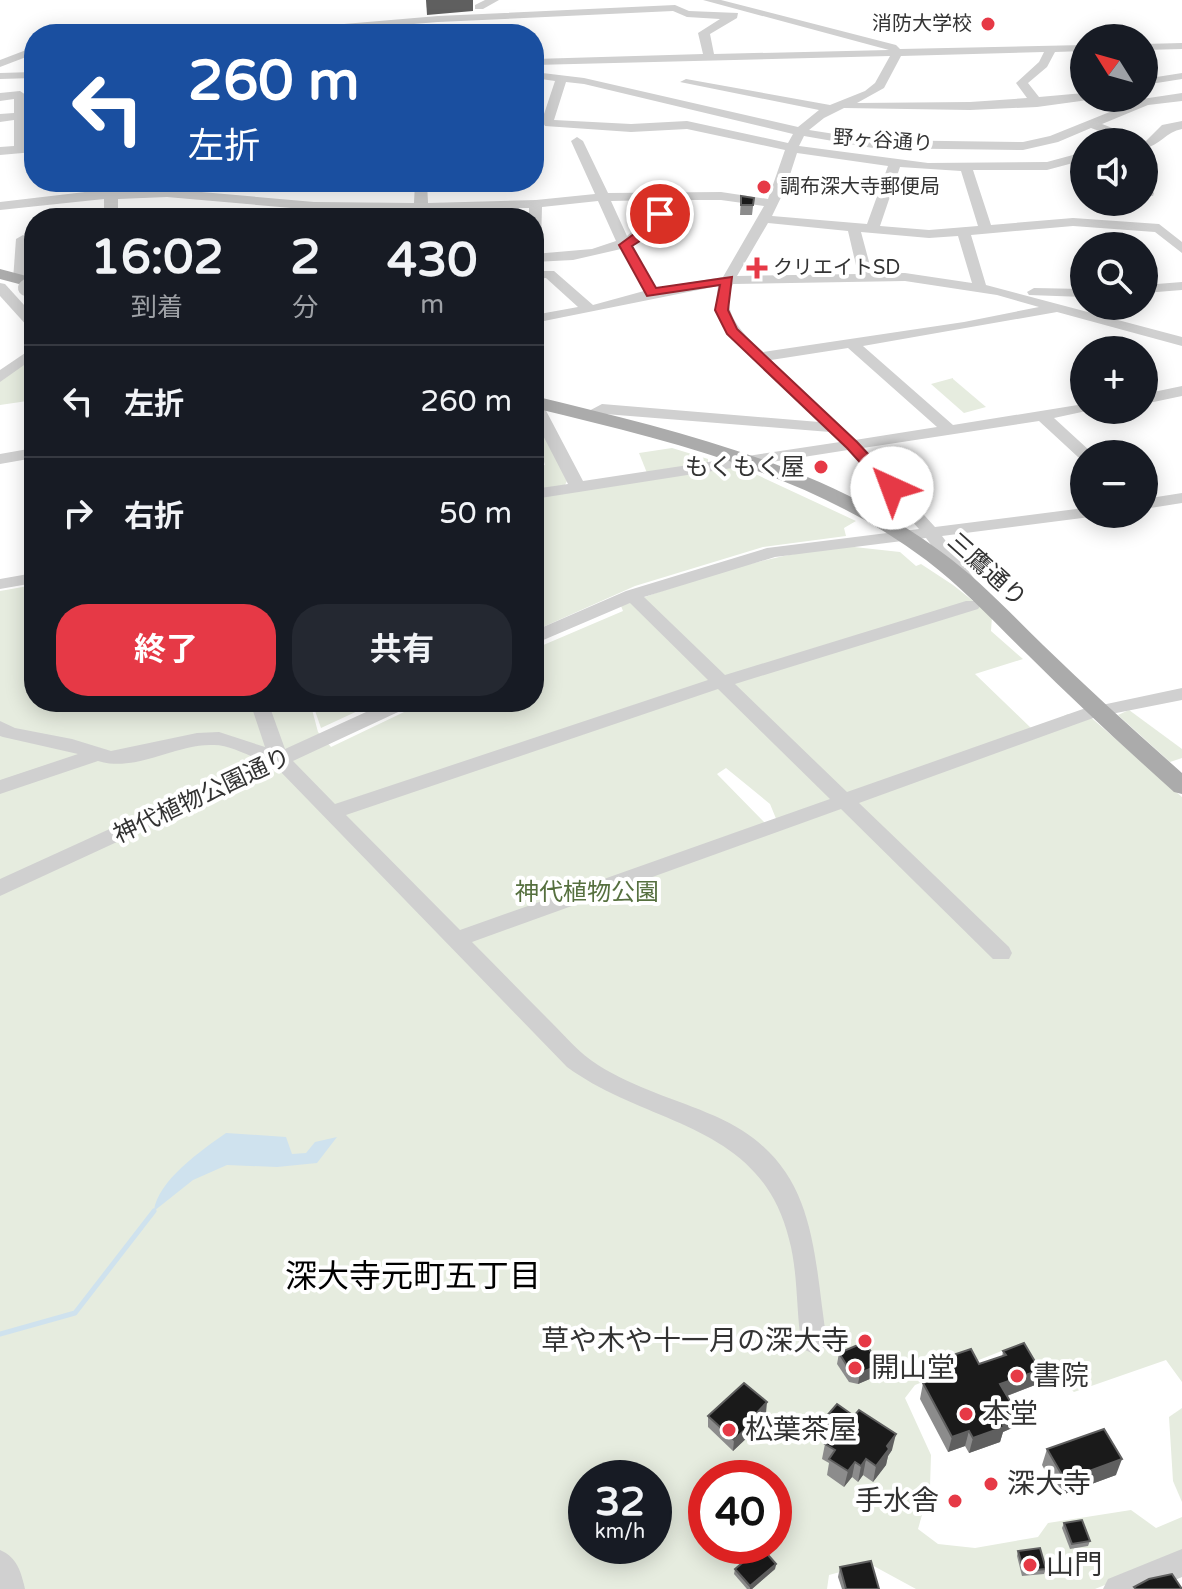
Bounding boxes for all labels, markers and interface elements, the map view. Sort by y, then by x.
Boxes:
place label: 消防大学校 [872,12,972,36]
marker: 消防大学校 [979,15,997,33]
north arrow [1070,24,1158,112]
map controls [1070,24,1158,528]
text: 260 m [188,48,359,115]
icon: left [56,56,160,160]
text: 左折 [188,125,260,168]
street label: 野ヶ谷通り [832,126,934,156]
button: sound [1070,128,1158,216]
place label: 調布深大寺郵便局 [780,175,940,199]
marker: 調布深大寺郵便局 [755,178,773,196]
pin [626,180,694,248]
icon: arrive [638,192,682,236]
text: 16:02 [91,229,224,287]
text: 2 [290,229,320,287]
text: 430 [387,232,477,290]
button: search [1070,232,1158,320]
place label: クリエイトSD [773,256,900,280]
marker: クリエイトSD [748,259,766,277]
text: m [420,289,444,320]
text: 到着 [131,292,183,323]
text: 分 [292,292,318,323]
button: + [1070,336,1158,424]
icon: left [56,379,100,423]
text: 260 m [420,383,512,420]
text: 左折 [124,386,184,423]
button: − [1070,440,1158,528]
position arrow [850,446,934,530]
place label: もくもく屋 [685,453,805,482]
marker: もくもく屋 [812,458,830,476]
icon: right [56,491,100,535]
text: 50 m [439,495,512,532]
text: 右折 [124,498,184,535]
street label: 三鷹通り [942,527,1032,613]
button: 終了 [56,604,276,696]
button: 共有 [292,604,512,696]
street label: 神代植物公園通り [109,742,295,850]
park label: 神代植物公園 [515,878,659,907]
district label: 深大寺元町五丁目 [285,1258,541,1296]
place label: 草や木や十一月の深大寺 [541,1324,849,1358]
marker: 草や木や十一月の深大寺 [856,1332,874,1350]
place label: 開山堂 [871,1351,955,1385]
marker: 開山堂 [846,1359,864,1377]
place label: 書院 [1033,1359,1089,1393]
marker: 書院 [1008,1367,1026,1385]
place label: 本堂 [982,1397,1038,1431]
marker: 本堂 [957,1405,975,1423]
place label: 松葉茶屋 [745,1413,857,1447]
marker: 松葉茶屋 [720,1421,738,1439]
speed limit sign: 40 [688,1460,792,1564]
place label: 深大寺 [1007,1467,1091,1501]
marker: 深大寺 [982,1475,1000,1493]
text: 32 [595,1478,645,1526]
place label: 手水舎 [855,1484,939,1518]
marker: 手水舎 [946,1492,964,1510]
text: km/h [595,1520,645,1544]
place label: 山門 [1046,1548,1102,1582]
marker: 山門 [1021,1556,1039,1574]

